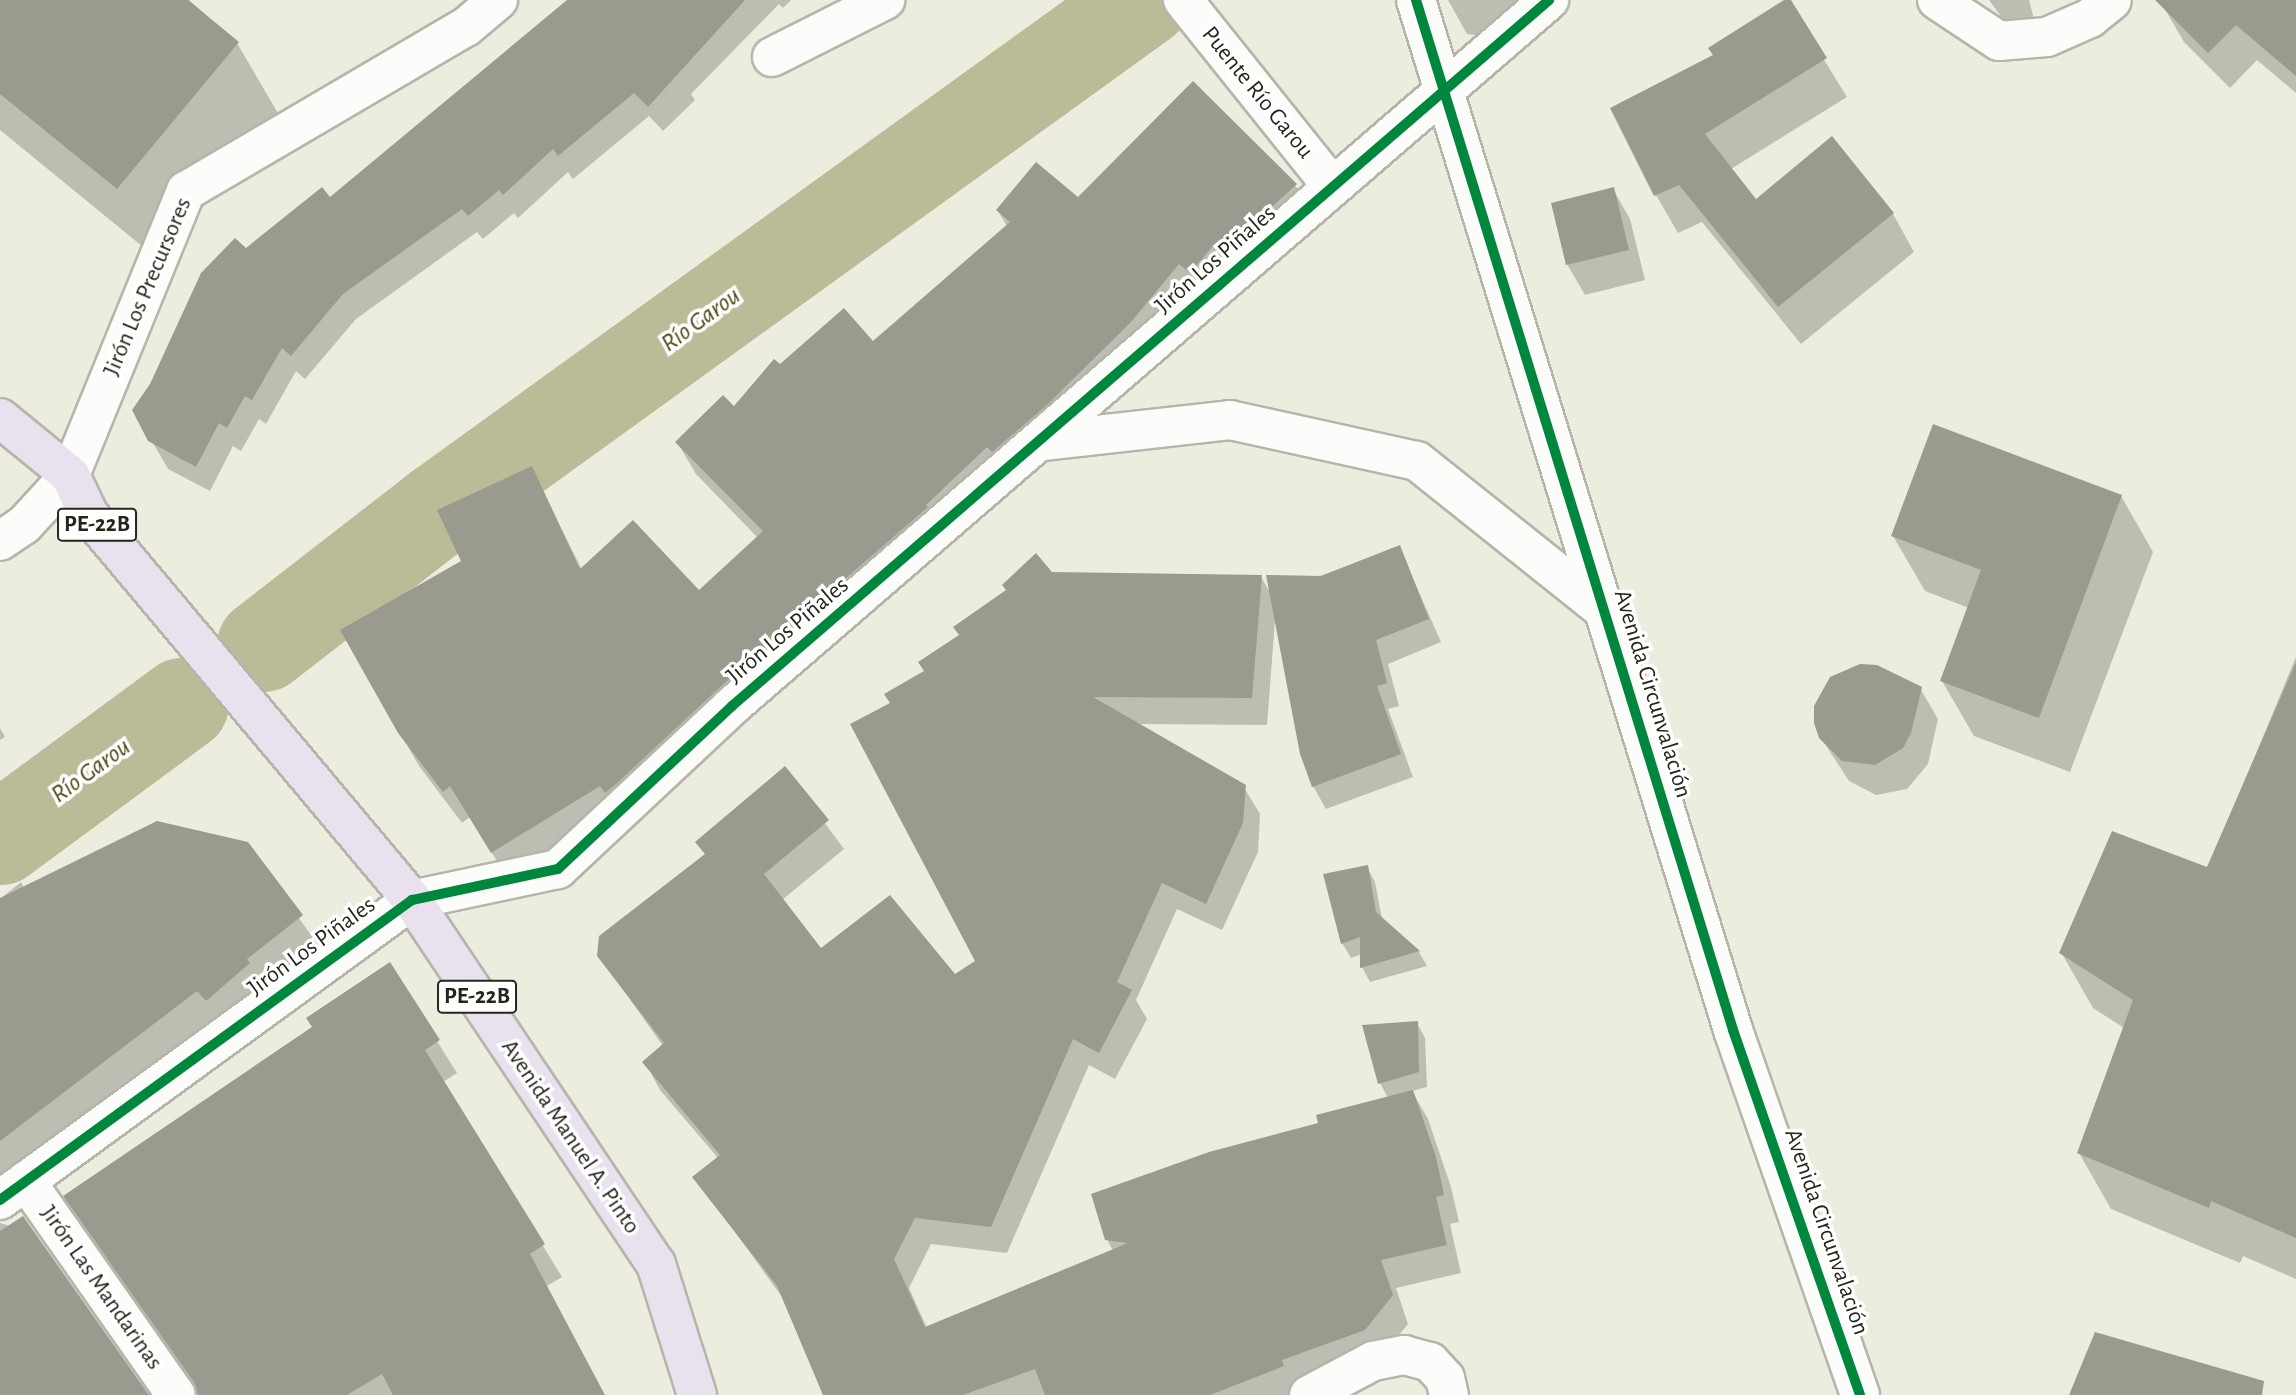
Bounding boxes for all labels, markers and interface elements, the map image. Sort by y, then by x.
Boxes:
street label: Puente Río Garou [1195,21,1319,165]
street label: Jirón Los Precursores [97,193,199,381]
street label: Jirón Los Piñales [1150,200,1282,320]
water label: Río Garou [655,281,747,359]
road number: PE-22B [57,505,137,544]
street label: Jirón Los Piñales [721,572,855,690]
street label: Avenida Circunvalación [1607,587,1697,801]
water label: Río Garou [45,732,137,810]
street label: Jirón Los Piñales [243,891,381,1003]
road number: PE-22B [437,978,517,1016]
street label: Avenida Manuel A. Pinto [494,1034,646,1240]
street label: Avenida Circunvalación [1777,1125,1875,1339]
street label: Jirón Las Mandarinas [34,1200,168,1376]

